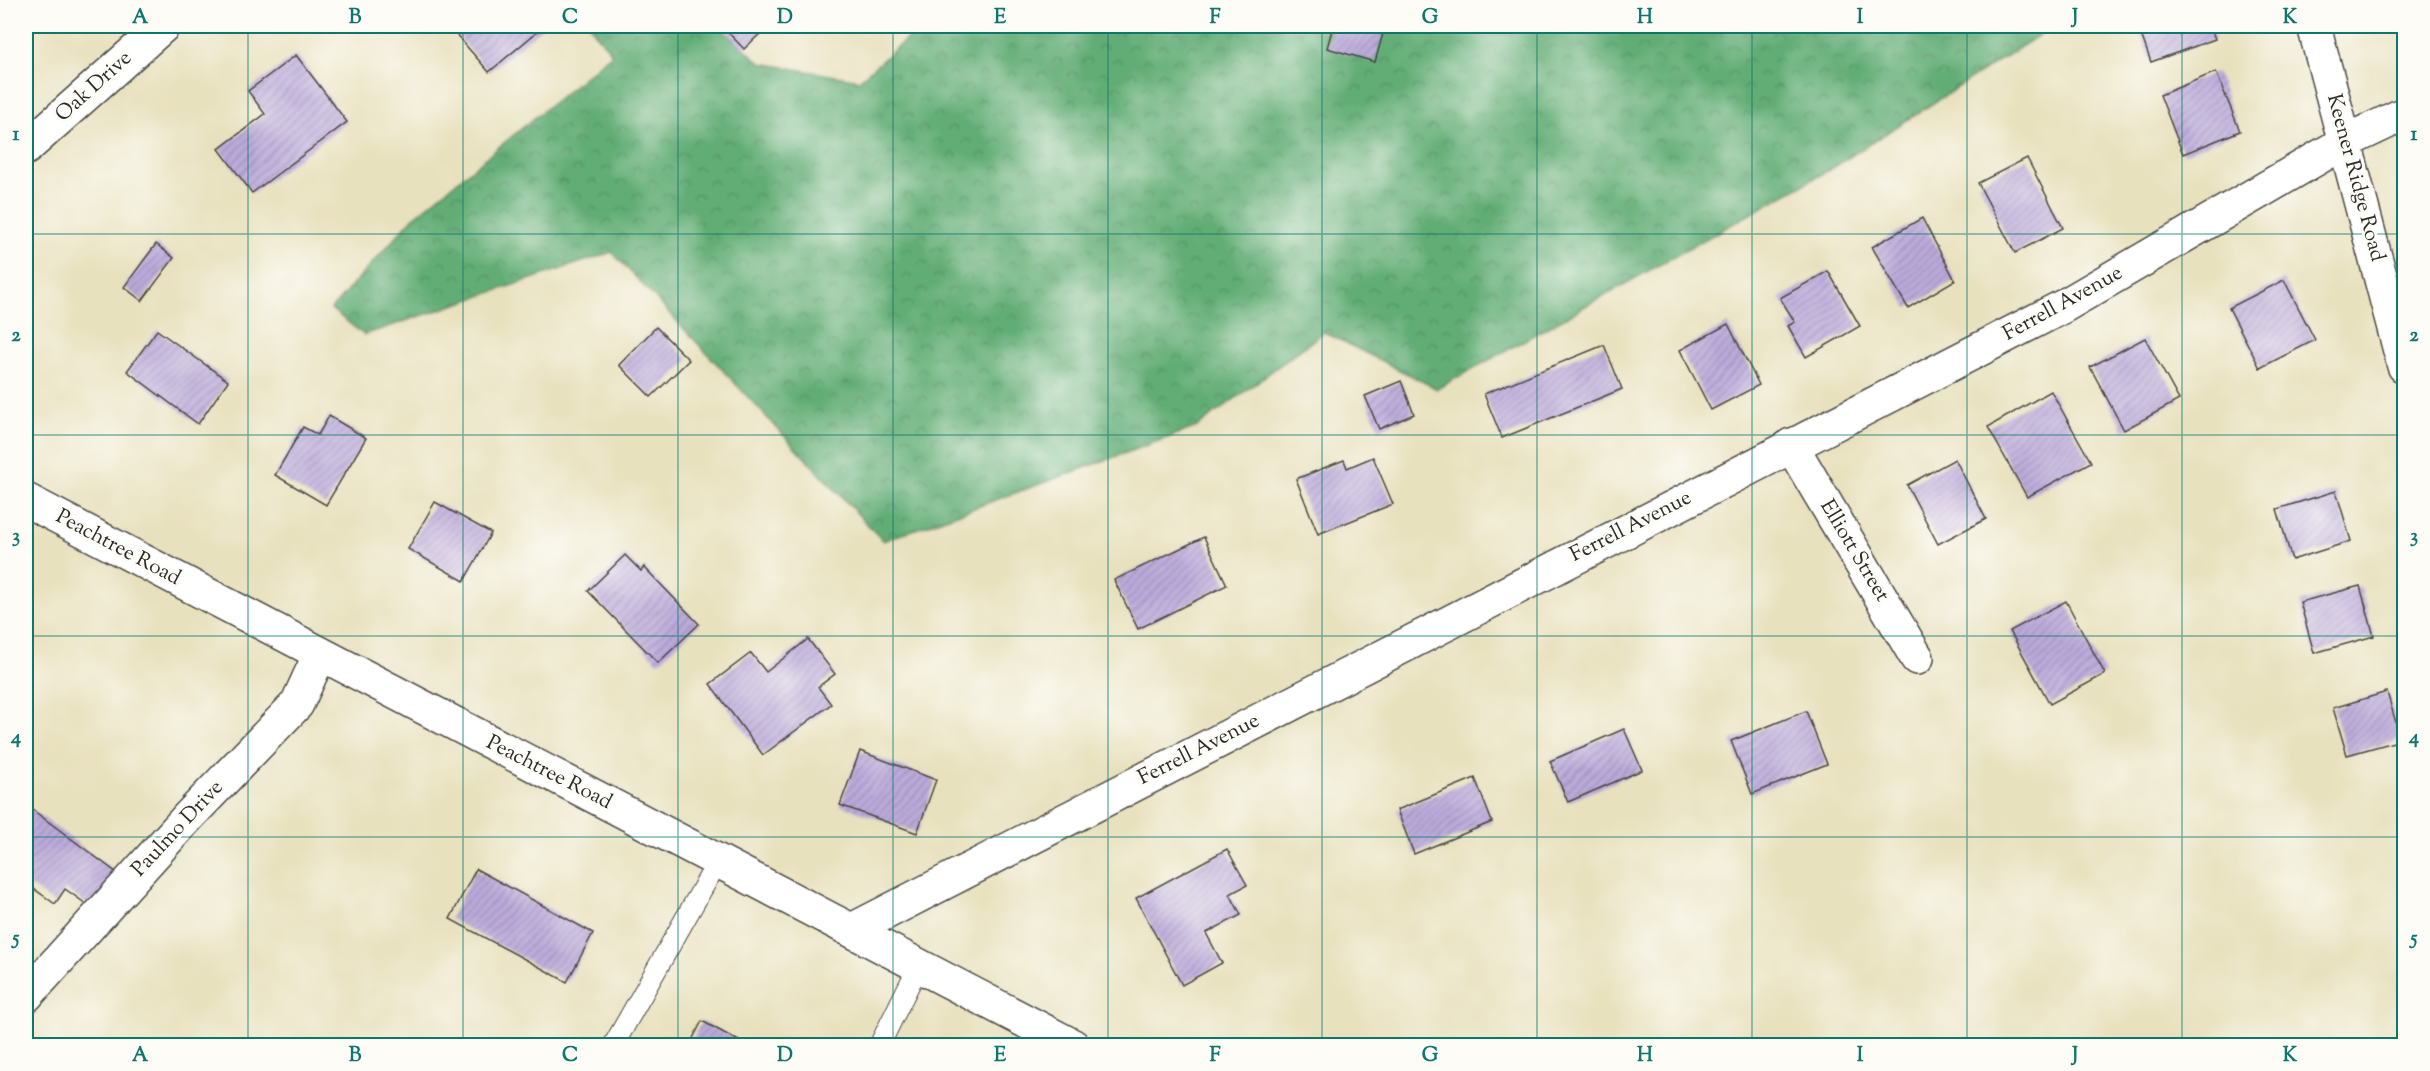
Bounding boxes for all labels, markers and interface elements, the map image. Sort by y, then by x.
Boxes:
text: A [132,4,149,33]
text: B [349,4,362,33]
text: C [562,4,578,33]
text: D [777,4,793,33]
text: E [994,4,1007,33]
text: F [1209,4,1221,33]
text: G [1422,4,1439,33]
text: H [1637,4,1653,33]
text: I [1857,4,1864,33]
text: J [2070,4,2078,33]
text: K [2283,4,2298,33]
street label: Oak Drive [49,44,139,130]
street label: Keener Ridge Road [2318,91,2392,265]
text: 1 [13,121,20,150]
text: 1 [2411,121,2418,150]
street label: Ferrell Avenue [1998,259,2128,349]
text: 2 [11,322,21,351]
text: 2 [2409,322,2419,351]
street label: Ferrell Avenue [1565,483,1697,571]
street label: Elliott Street [1812,494,1896,608]
street label: Peachtree Road [50,502,186,594]
text: 3 [12,523,20,552]
text: 3 [2410,523,2418,552]
street label: Ferrell Avenue [1133,706,1265,794]
text: 4 [10,724,21,753]
text: 4 [2408,724,2419,753]
street label: Peachtree Road [481,728,617,818]
street label: Paulmo Drive [125,774,231,884]
text: 5 [11,925,20,954]
text: 5 [2409,925,2418,954]
text: A [132,1042,149,1071]
text: B [349,1042,362,1071]
text: C [562,1042,578,1071]
text: D [777,1042,793,1071]
text: E [994,1042,1007,1071]
text: F [1209,1042,1221,1071]
text: G [1422,1042,1439,1071]
text: H [1637,1042,1653,1071]
text: I [1857,1042,1864,1071]
text: J [2070,1042,2078,1071]
text: K [2283,1042,2298,1071]

